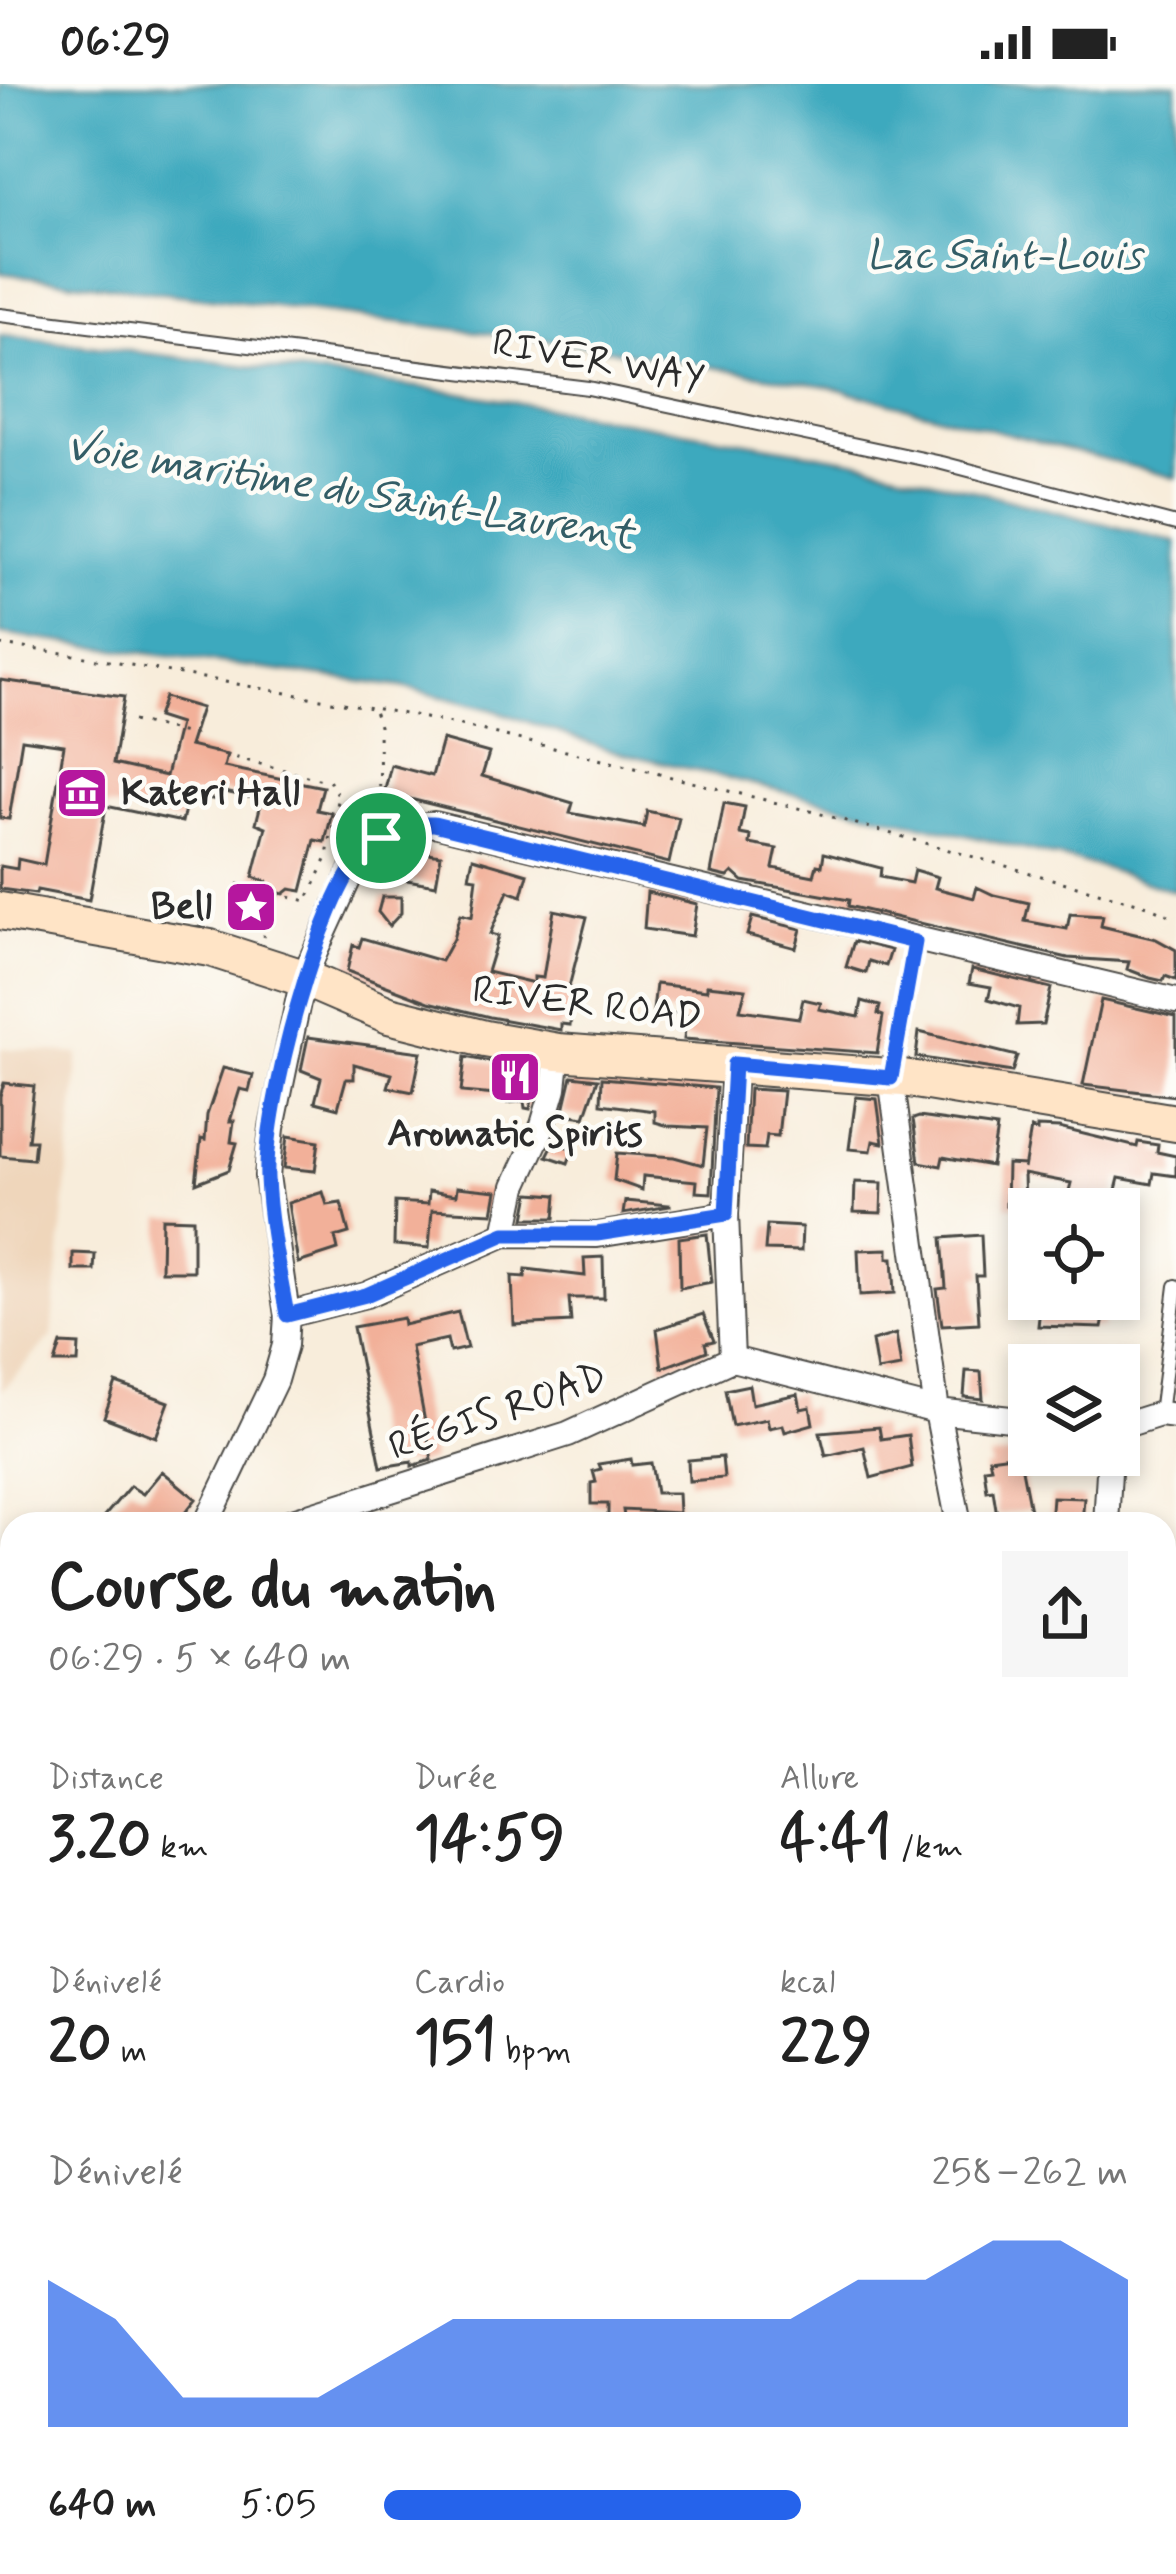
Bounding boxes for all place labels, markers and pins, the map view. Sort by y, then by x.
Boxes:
museum icon: Kateri Hall [54,765,110,821]
place label: Kateri Hall [121,768,300,819]
pin [330,787,432,889]
place icon: Bell [223,879,279,935]
place label: Bell [151,882,212,933]
restaurant icon: Aromatic Spirits [487,1049,543,1105]
place label: Aromatic Spirits [387,1109,643,1160]

